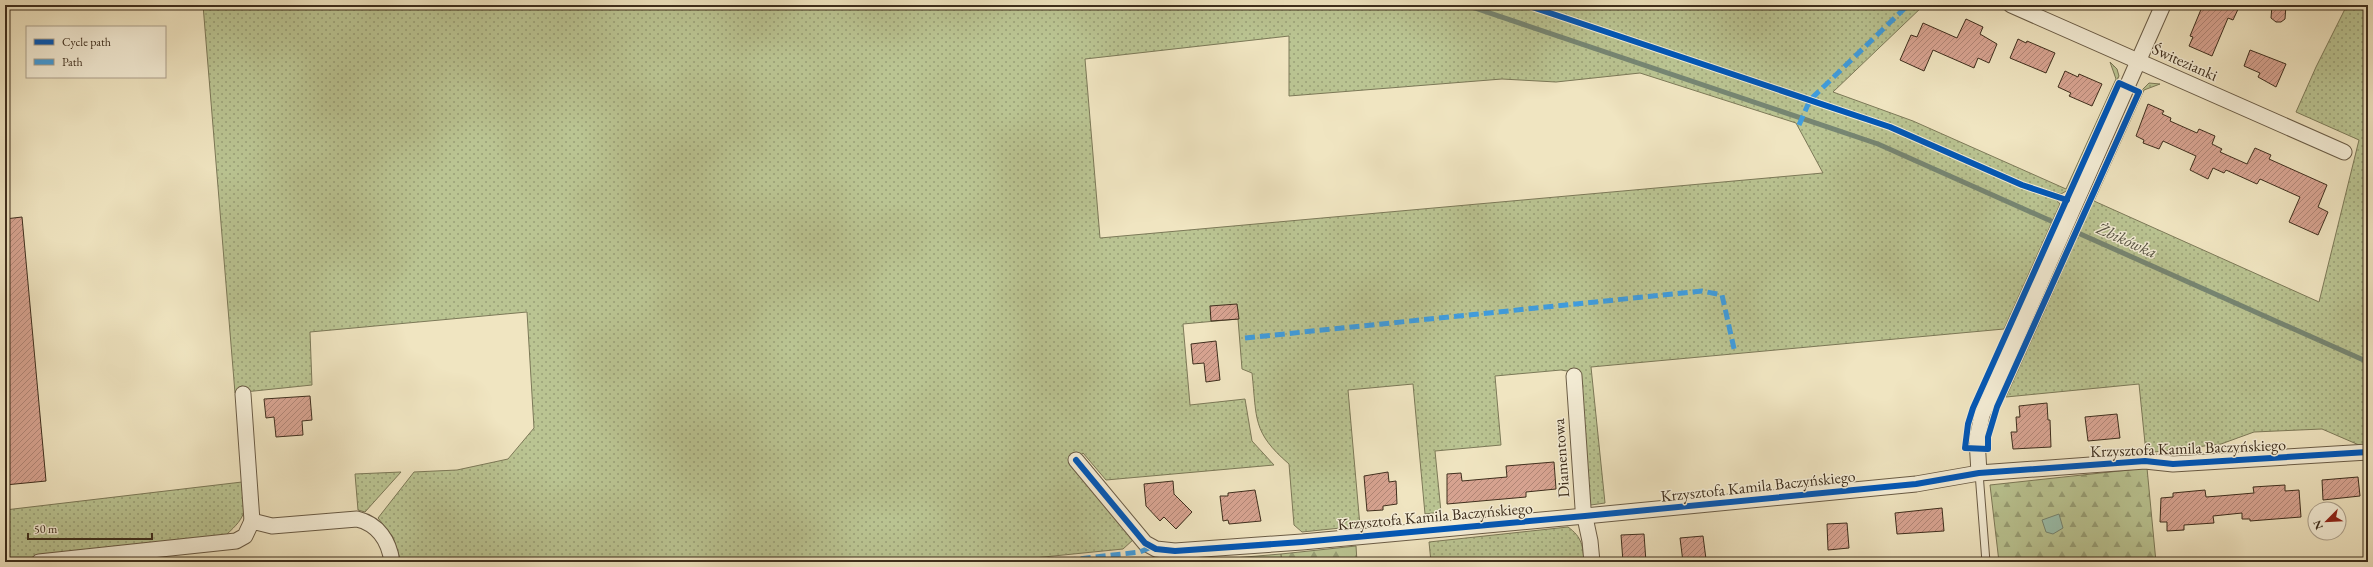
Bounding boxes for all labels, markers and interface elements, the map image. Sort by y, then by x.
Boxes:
legend [26,26,166,78]
text: Cycle path [62,34,111,50]
street label: Świtezianki [2149,38,2221,86]
text: Path [62,54,83,70]
water label: Żbikówka [2092,217,2161,263]
street label: Diamentowa [1548,417,1574,498]
street label: Krzysztofa Kamila Baczyńskiego [2090,434,2286,462]
street label: Krzysztofa Kamila Baczyńskiego [1660,465,1857,507]
street label: Krzysztofa Kamila Baczyńskiego [1337,497,1534,535]
north arrow [2307,501,2347,541]
scale bar [28,515,152,541]
text: N [2310,518,2326,532]
text: 50 m [34,521,58,537]

